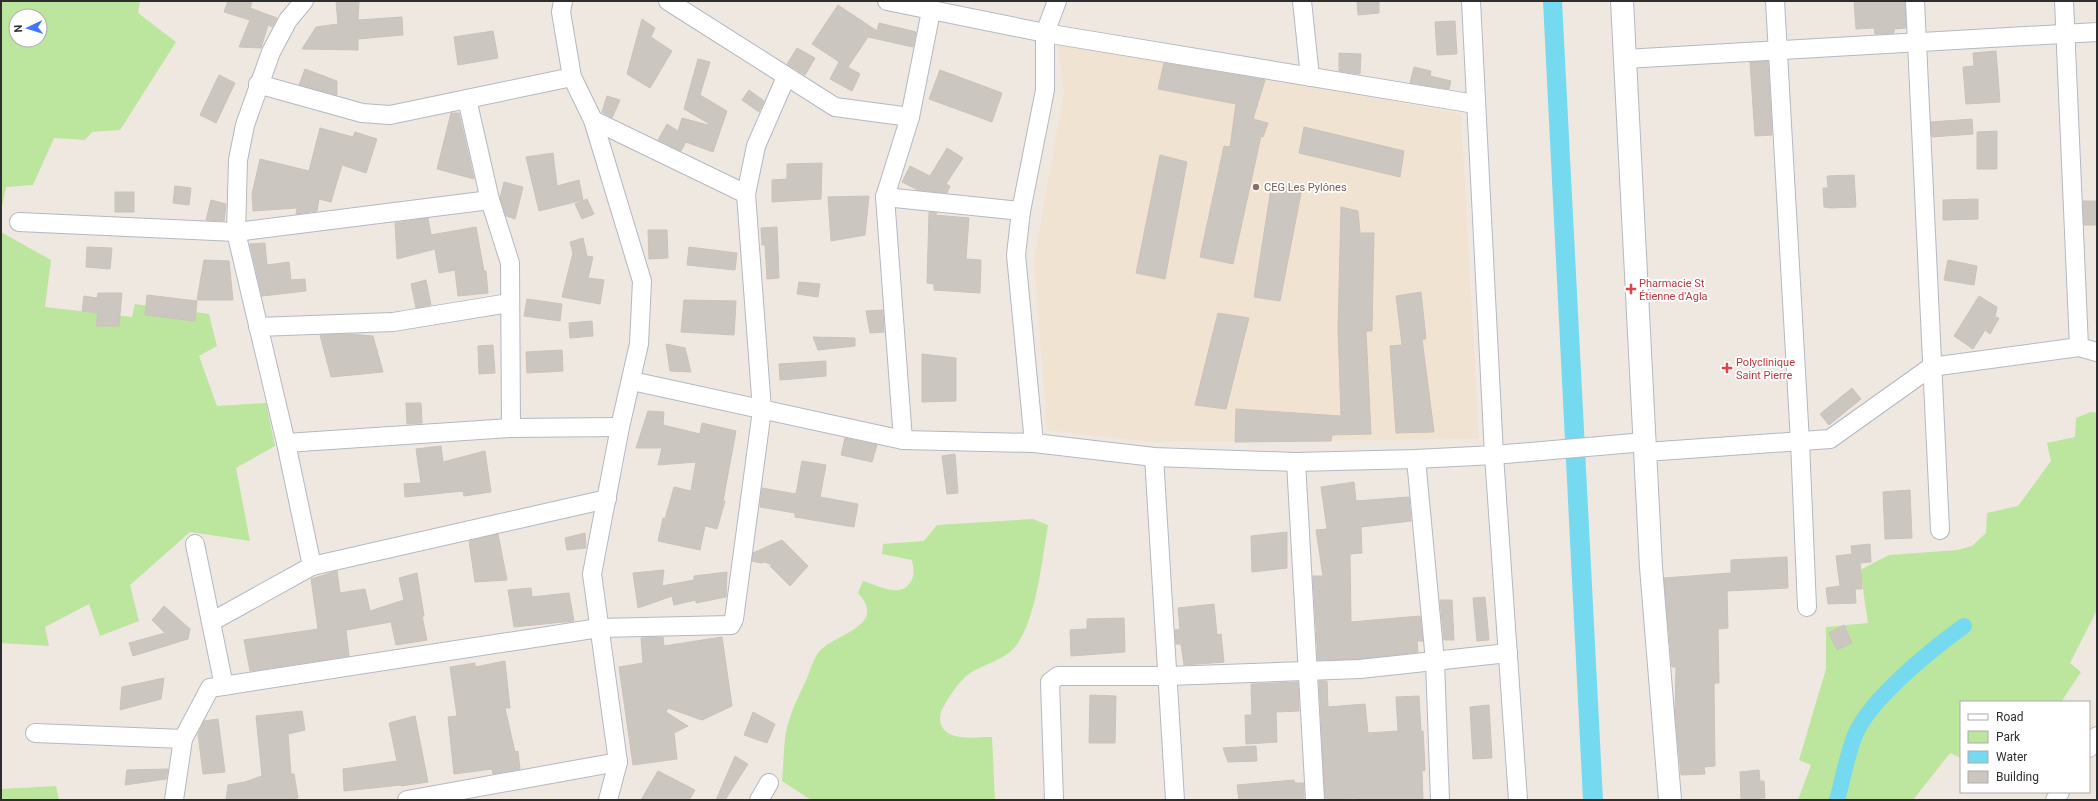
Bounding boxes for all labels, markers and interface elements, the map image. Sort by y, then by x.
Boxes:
north arrow [8,8,48,48]
text: N [12,24,25,33]
place label: CEG Les Pylônes [1264,181,1347,194]
marker: CEG Les Pylônes [1251,182,1261,192]
place label: Pharmacie St Étienne d'Agla [1639,277,1708,303]
marker: Pharmacie St Étienne d'Agla [1626,284,1636,294]
place label: Polyclinique Saint Pierre [1736,356,1795,382]
marker: Polyclinique Saint Pierre [1721,362,1733,374]
legend [1960,701,2090,793]
text: Road [1996,710,2024,724]
text: Park [1996,730,2021,744]
text: Water [1996,750,2027,764]
text: Building [1996,770,2039,784]

